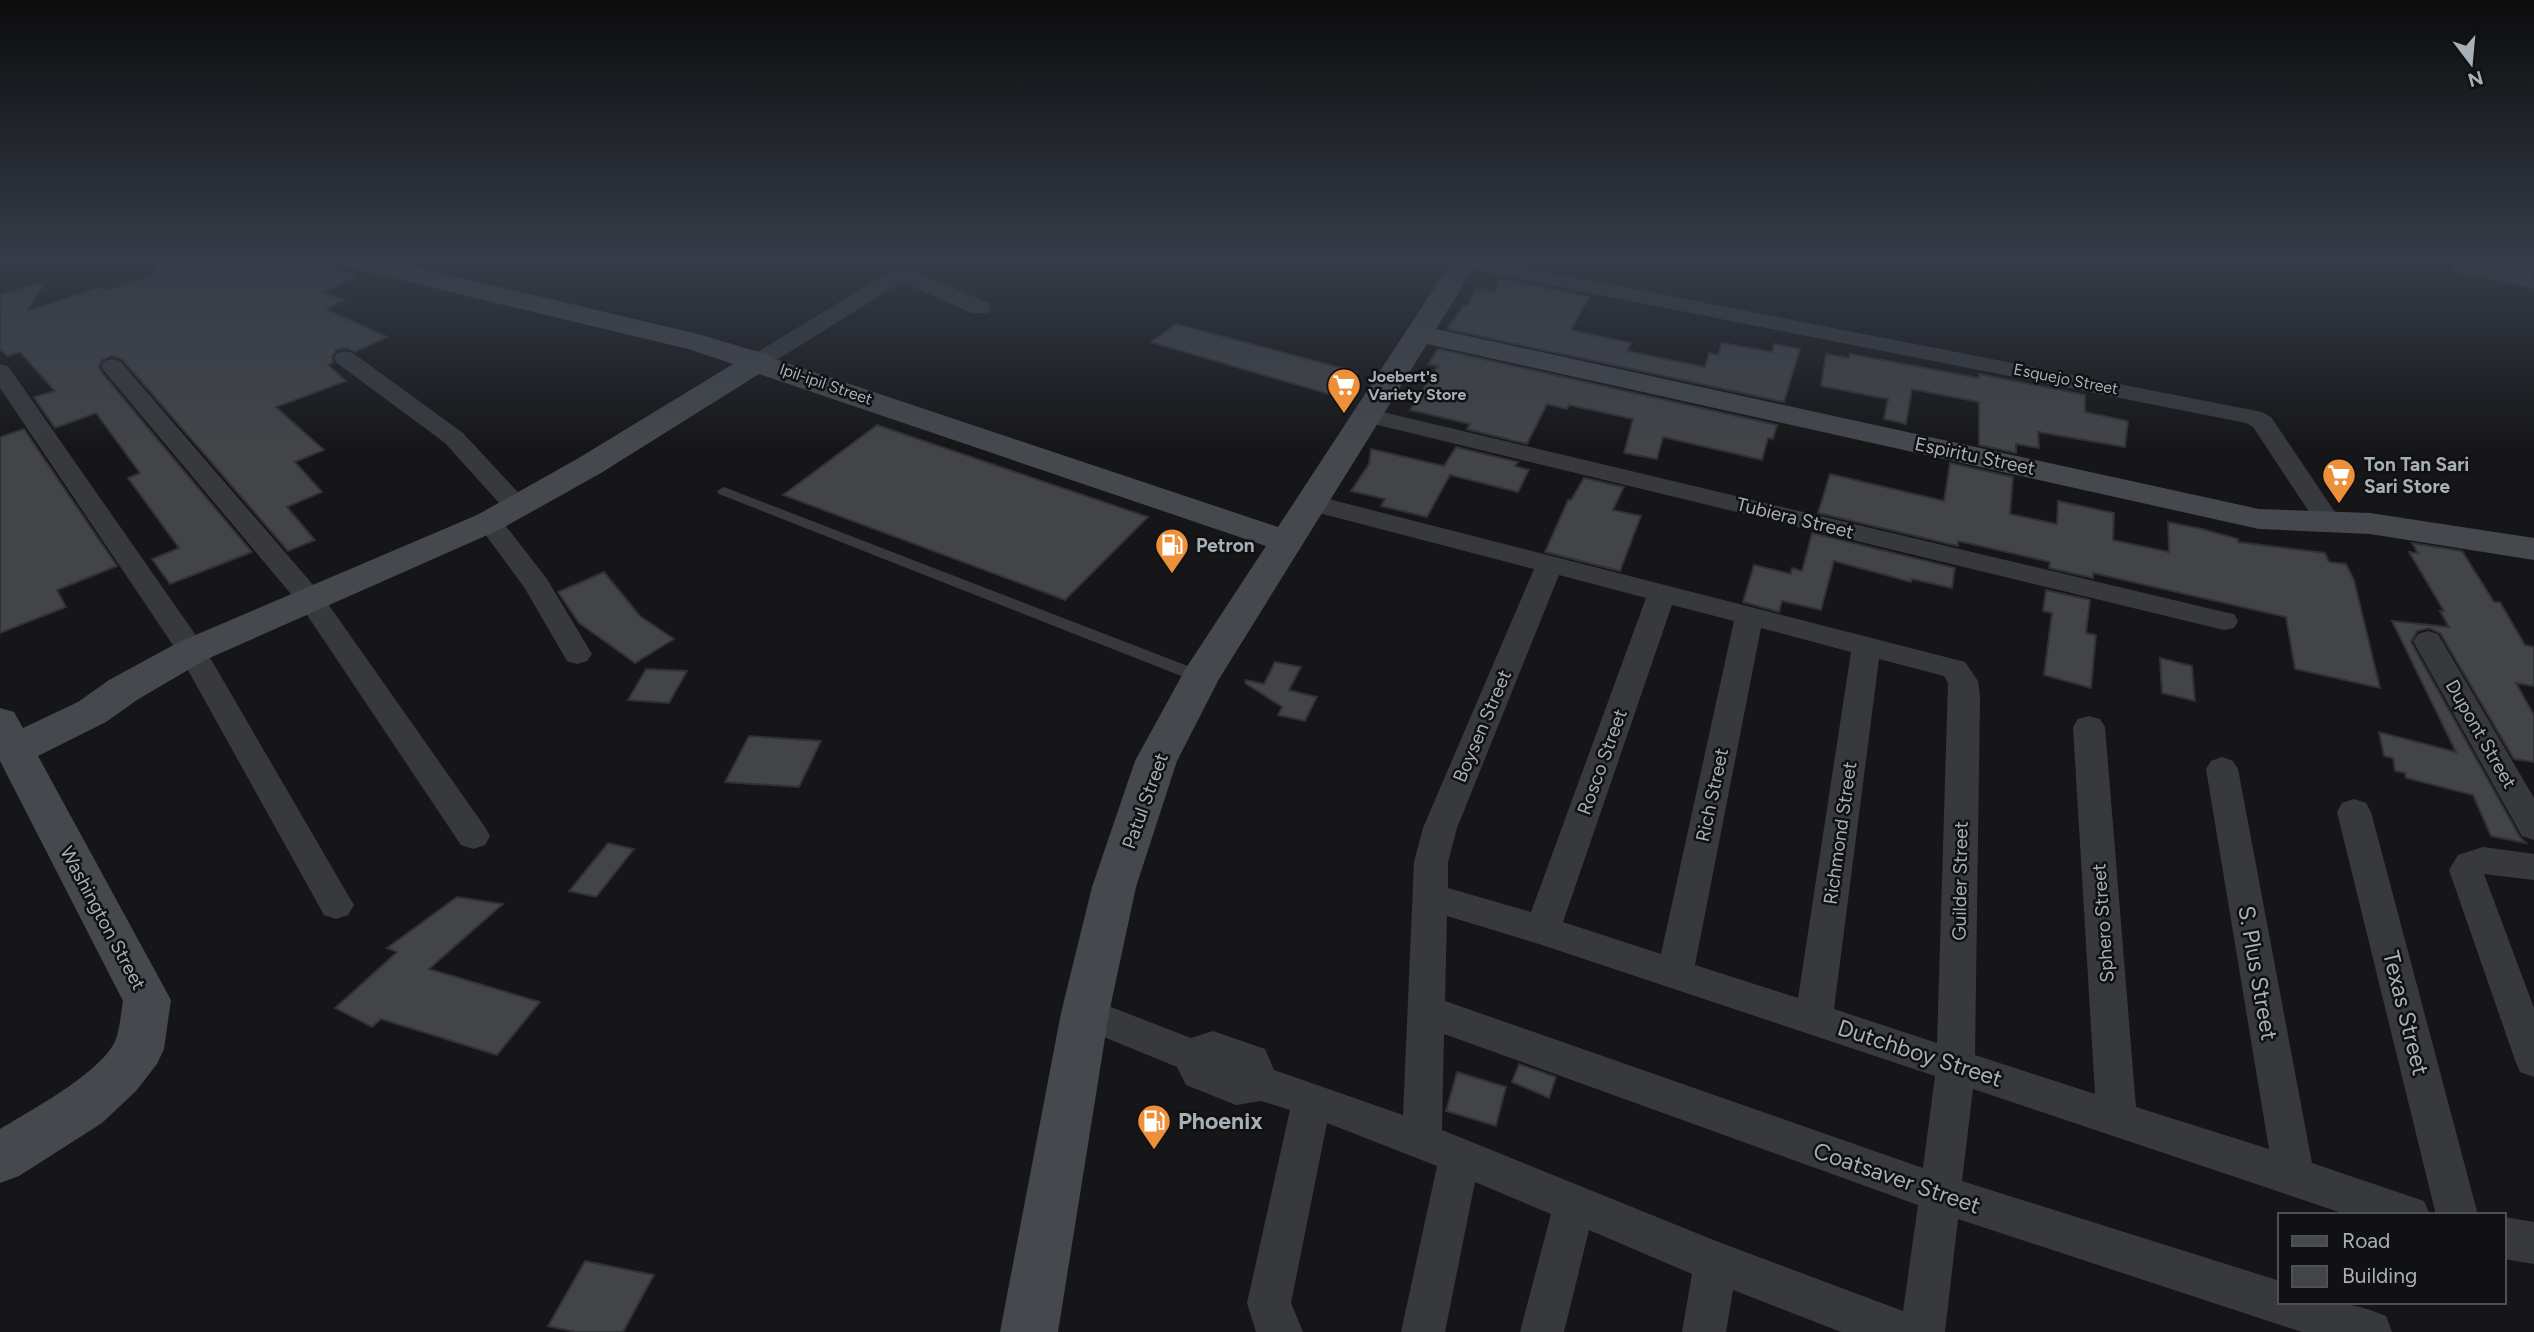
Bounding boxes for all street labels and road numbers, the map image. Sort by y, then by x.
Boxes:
street label: Ipil-ipil Street [777,359,875,409]
street label: Esquejo Street [2012,360,2120,398]
street label: Espiritu Street [1913,432,2037,480]
street label: Tubiera Street [1734,492,1856,544]
street label: Boysen Street [1448,666,1516,786]
street label: Dupont Street [2441,676,2521,792]
street label: Rosco Street [1572,706,1632,818]
street label: Rich Street [1691,746,1733,844]
street label: Patul Street [1117,750,1173,852]
street label: Richmond Street [1819,760,1861,906]
street label: Guilder Street [1947,821,1973,941]
street label: Washington Street [55,842,151,994]
street label: Sphero Street [2087,863,2119,983]
street label: S. Plus Street [2232,903,2284,1043]
street label: Texas Street [2377,948,2435,1078]
street label: Dutchboy Street [1834,1013,2006,1093]
street label: Coatsaver Street [1810,1136,1984,1220]

